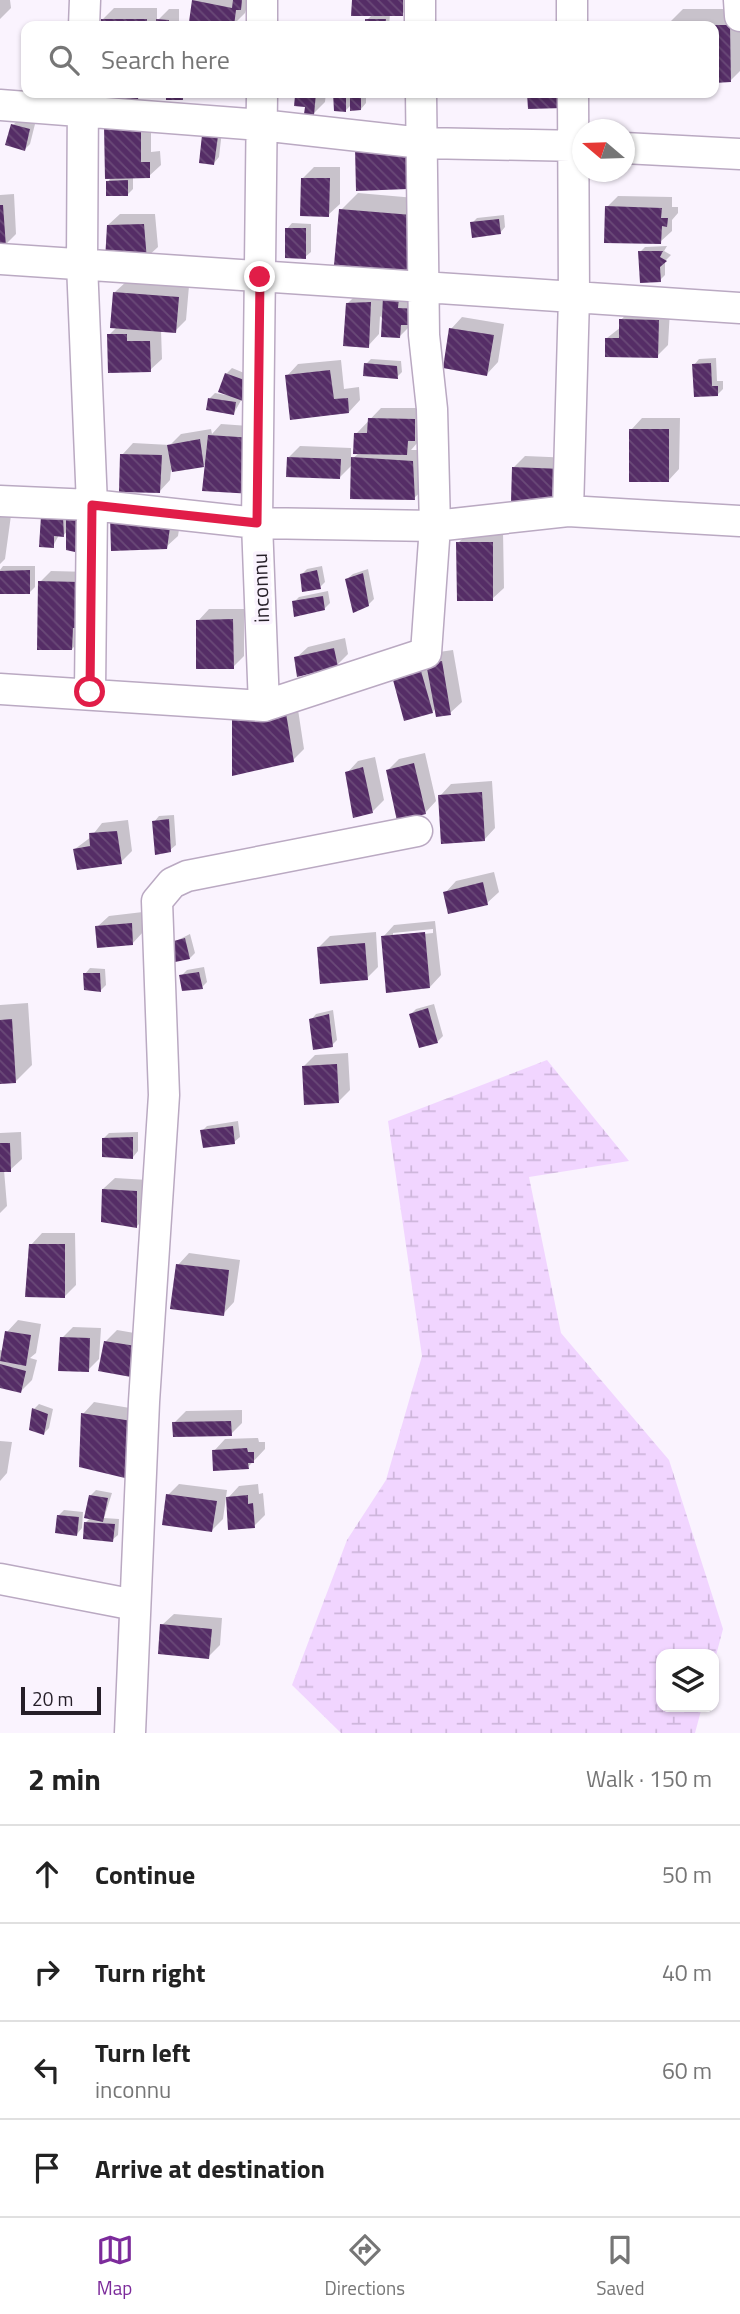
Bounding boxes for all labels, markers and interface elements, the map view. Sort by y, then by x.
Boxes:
search box [21,21,719,98]
text: Search here [101,40,230,79]
icon: search [45,41,83,79]
north arrow [572,119,635,182]
route end [244,261,275,292]
street label: inconnu [243,553,277,623]
route start [74,676,105,707]
map controls [656,1649,719,1712]
button: layers [656,1649,719,1712]
scale bar [21,1684,102,1716]
text: 20 m [32,1684,73,1713]
text: 2 min [28,1756,101,1802]
text: Walk · 150 m [586,1761,712,1796]
icon: ahead [28,1855,66,1893]
text: Continue [95,1855,195,1894]
text: 50 m [662,1857,712,1892]
icon: right [28,1953,66,1991]
text: Turn right [95,1953,206,1992]
text: 40 m [662,1955,712,1990]
text: Turn left [95,2033,190,2072]
icon: left [28,2051,66,2089]
text: 60 m [662,2053,712,2088]
text: inconnu [95,2072,171,2107]
icon: arrive [28,2149,66,2187]
text: Arrive at destination [95,2149,325,2188]
tab: Map [96,2231,134,2302]
tab: Directions [325,2231,405,2302]
tab: Saved [596,2231,644,2302]

